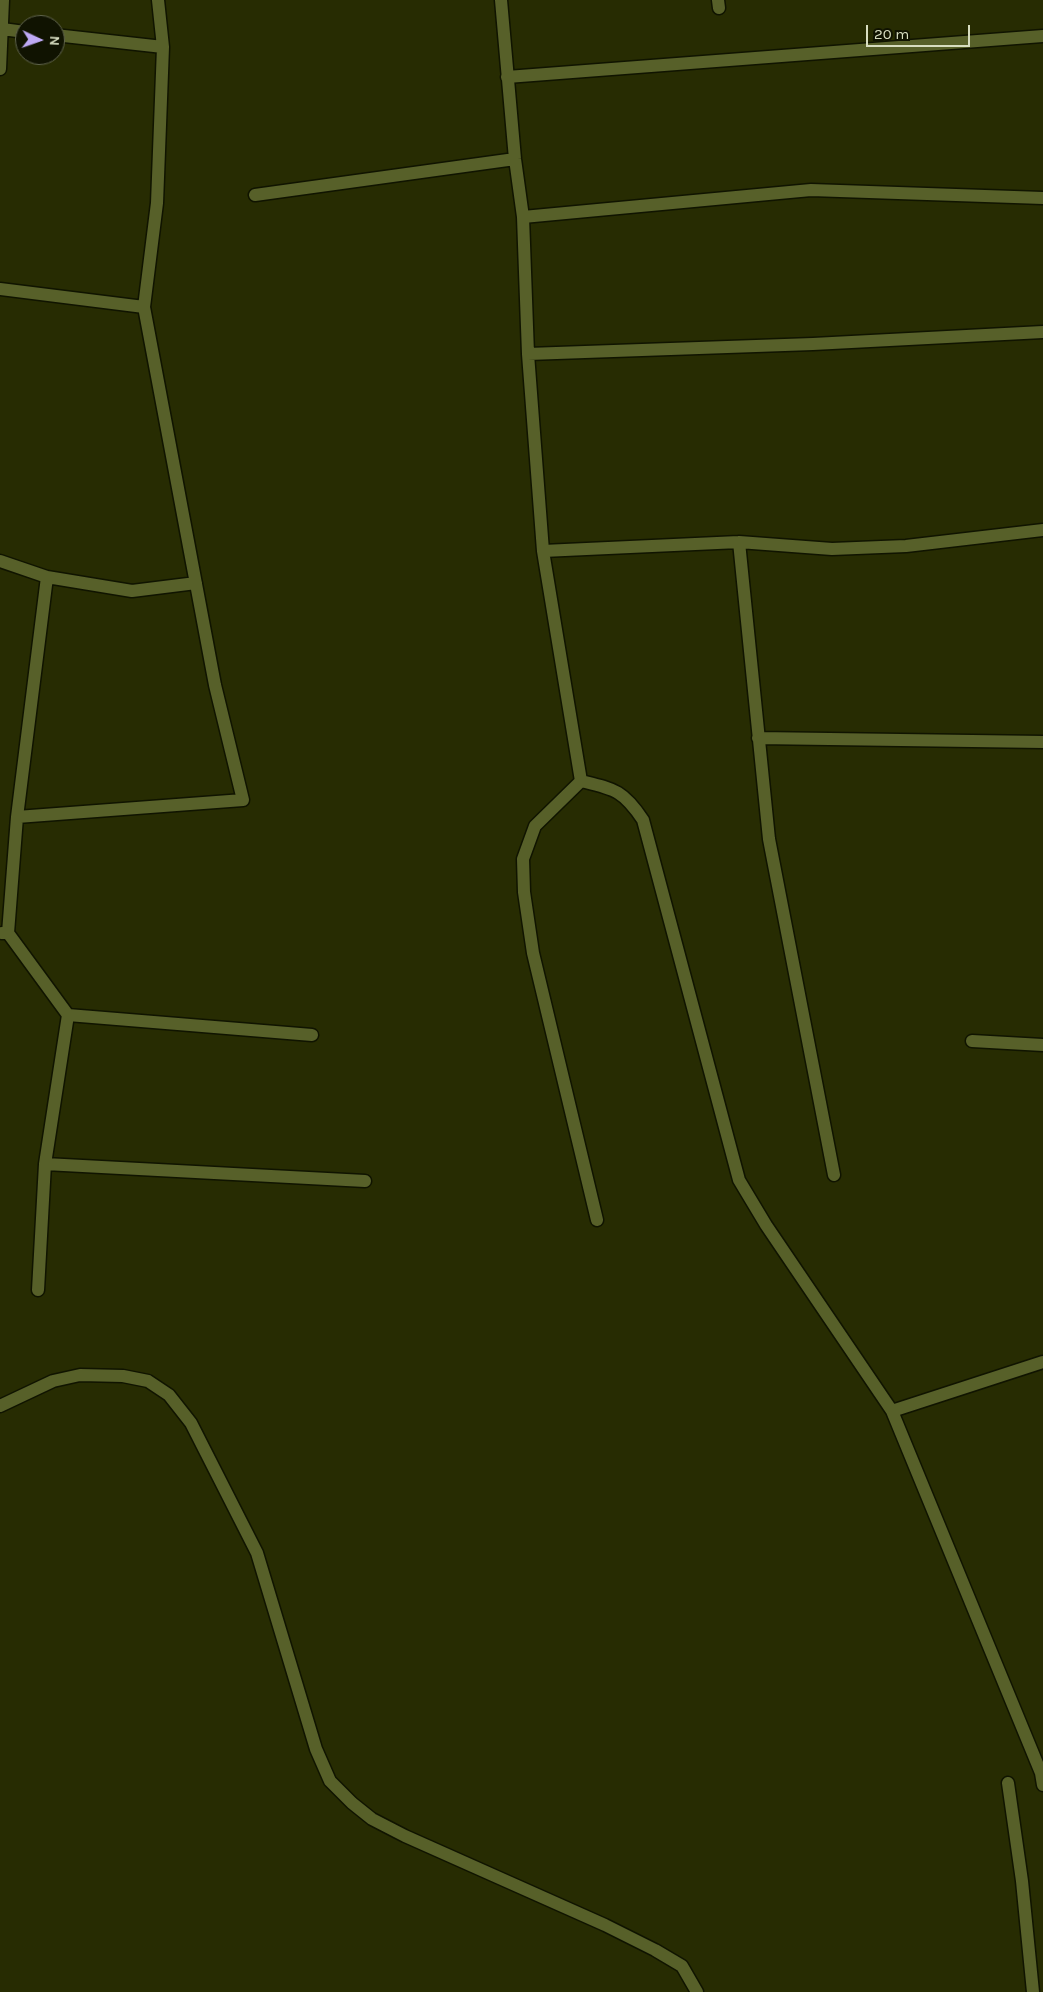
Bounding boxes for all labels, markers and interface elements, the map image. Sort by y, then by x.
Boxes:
north arrow [15,15,65,65]
scale bar [868,15,972,47]
text: 20 m [874,25,909,43]
text: N [46,35,63,46]

